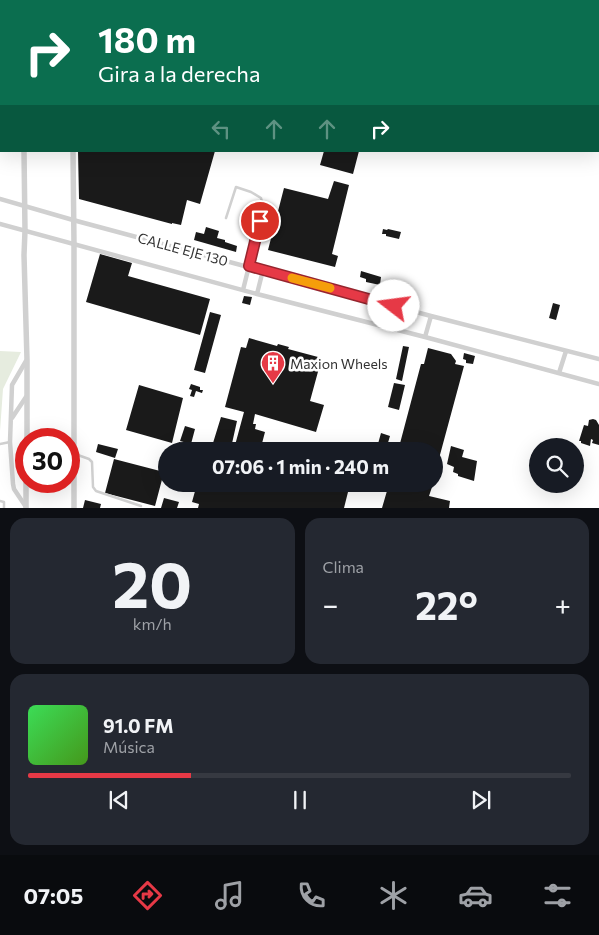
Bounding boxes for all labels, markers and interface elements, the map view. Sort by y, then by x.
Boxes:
text: 180 m [98,17,196,60]
icon: right [15,20,80,85]
text: Gira a la derecha [98,60,260,87]
icon: left [207,115,235,143]
icon: ahead [260,115,288,143]
icon: ahead [313,115,341,143]
icon: right [366,115,394,143]
pin [239,200,281,242]
icon: arrive [246,207,274,235]
street label: CALLE EJE 130 [136,229,230,269]
position arrow [367,279,419,331]
building icon: Maxion Wheels [260,350,286,384]
place label: Maxion Wheels [290,355,388,372]
speed limit sign: 30 [15,428,80,493]
map controls [529,438,584,493]
button: search [529,438,584,493]
text: 07:06 · 1 min · 240 m [212,455,389,478]
text: 20 [112,542,192,621]
text: Clima [323,557,364,576]
text: 22° [415,581,478,628]
text: − [323,587,338,621]
text: + [555,587,571,621]
text: km/h [133,614,172,633]
text: 91.0 FM [103,714,174,737]
text: Música [103,737,155,756]
icon: previous [105,786,133,814]
icon: pause [286,786,314,814]
icon: next [467,786,495,814]
icon: directions [130,878,165,913]
icon: music [212,878,247,913]
icon: phone [294,878,329,913]
icon: climate [376,878,411,913]
icon: car [458,878,493,913]
icon: filters [540,878,575,913]
text: 07:05 [24,882,83,909]

